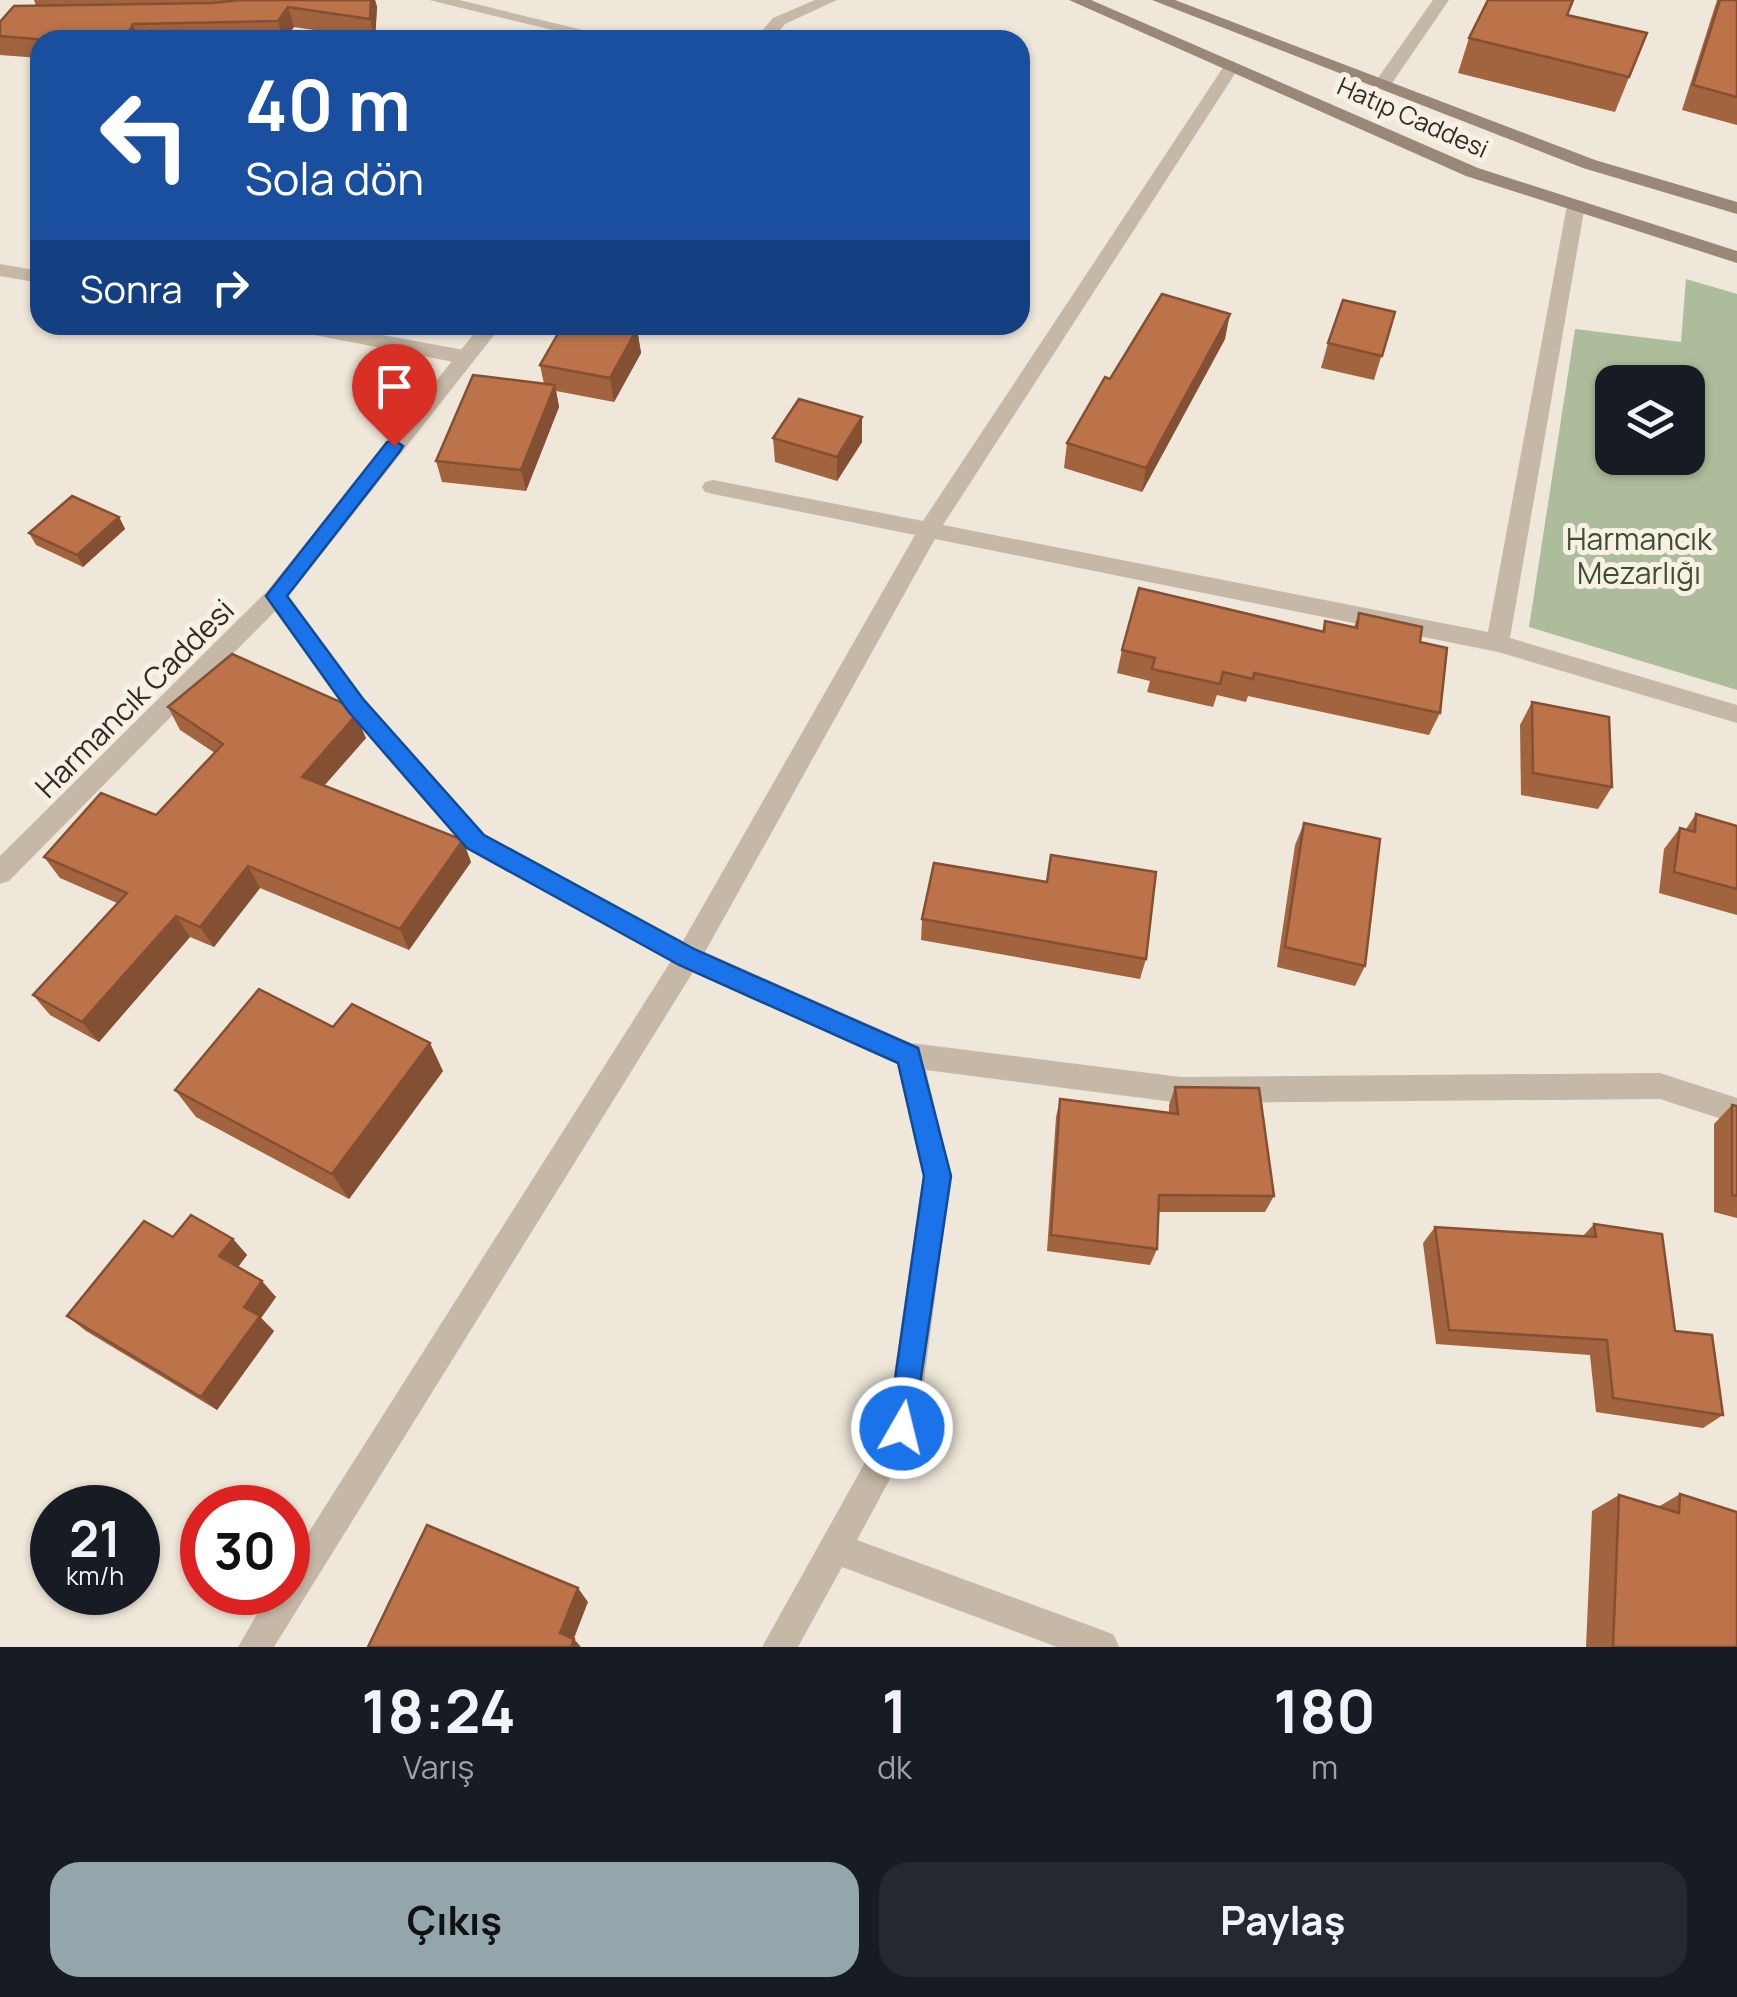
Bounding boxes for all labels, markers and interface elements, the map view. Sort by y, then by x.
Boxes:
text: 40 m [245,56,411,152]
street label: Hatıp Caddesi [1332,68,1494,166]
icon: left [80,70,210,200]
text: Sola dön [245,147,424,209]
icon: right [203,260,258,315]
text: Sonra [80,262,183,314]
pin [352,344,437,447]
icon: arrive [367,359,422,414]
map controls [1595,365,1705,475]
button: layers [1595,365,1705,475]
park label: Harmancık Mezarlığı [1566,518,1713,593]
street label: Harmancık Caddesi [26,590,242,806]
position arrow [850,1376,954,1480]
speed limit sign: 30 [180,1485,310,1615]
text: 21 [69,1504,121,1572]
text: km/h [66,1558,124,1593]
text: 18:24 [361,1669,516,1751]
text: 1 [881,1669,908,1751]
text: 180 [1273,1669,1376,1751]
text: Varış [403,1745,474,1789]
text: dk [877,1745,912,1789]
text: m [1311,1745,1338,1789]
button: Çıkış [50,1862,859,1977]
button: Paylaş [879,1862,1687,1977]

